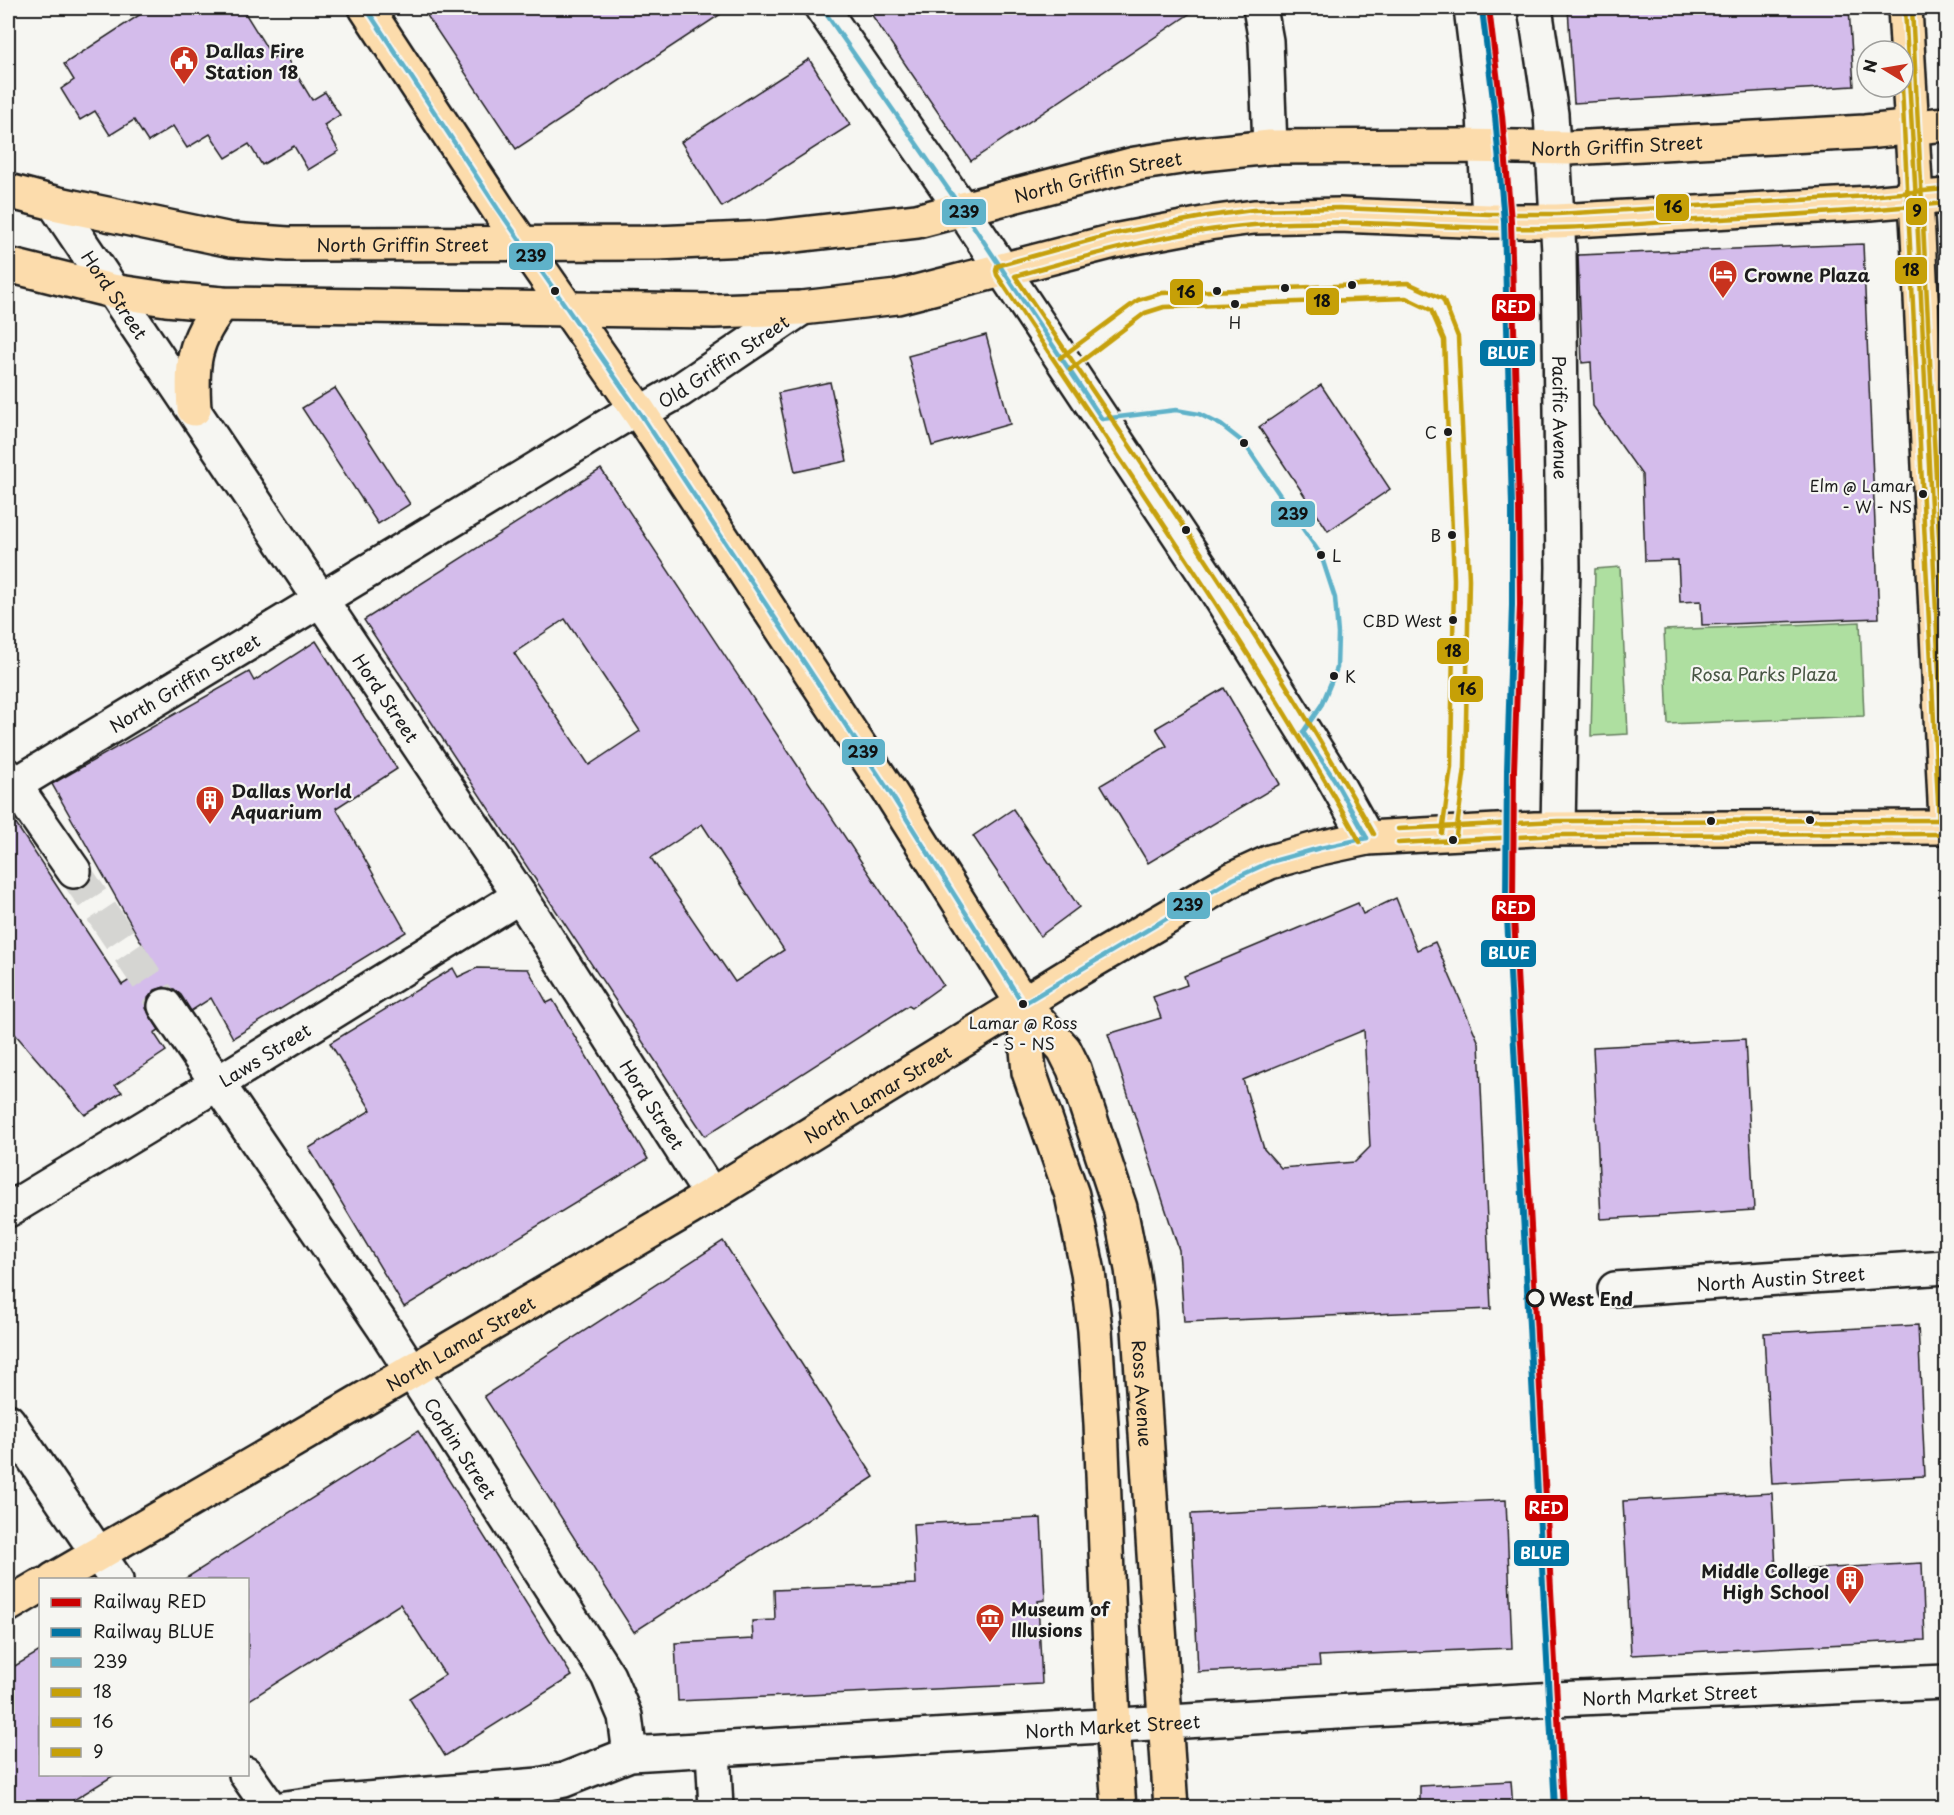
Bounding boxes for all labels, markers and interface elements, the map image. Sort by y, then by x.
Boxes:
place label: Dallas Fire Station 18 [205,37,304,85]
north arrow [1855,39,1915,99]
public building icon: Dallas Fire Station 18 [168,44,200,86]
text: N [1856,57,1882,74]
street label: North Griffin Street [1531,127,1704,162]
street label: North Griffin Street [1011,144,1184,209]
line badge: 16 [1655,193,1690,222]
text: 16 [1664,194,1682,218]
line badge: 9 [1905,197,1928,226]
line badge: 239 [941,198,987,226]
text: 9 [1912,198,1922,222]
text: 239 [949,199,979,223]
street label: North Griffin Street [316,230,489,257]
line badge: 239 [508,242,554,271]
text: 239 [516,243,546,267]
street label: Hord Street [76,244,155,344]
line badge: 18 [1894,256,1928,285]
text: 18 [1902,257,1920,281]
hotel icon: Crowne Plaza [1707,258,1739,300]
place label: Crowne Plaza [1744,261,1870,288]
line badge: 16 [1169,278,1204,306]
text: 16 [1177,279,1195,303]
unlabelled marker [1346,279,1358,291]
unlabelled marker [1279,282,1291,294]
unlabelled marker [549,285,561,297]
unlabelled marker [1211,285,1223,297]
line badge: 18 [1305,287,1340,316]
text: 18 [1313,288,1331,312]
line badge: RED [1491,293,1536,322]
text: RED [1495,294,1531,318]
marker: H [1229,298,1241,310]
street label: Old Griffin Street [652,307,794,414]
place label: H [1229,310,1241,334]
line badge: BLUE [1479,339,1536,367]
text: BLUE [1487,340,1529,364]
street label: Pacific Avenue [1547,355,1575,480]
place label: C [1425,420,1437,444]
marker: C [1442,426,1454,438]
unlabelled marker [1238,437,1250,449]
place label: Elm @ Lamar - W - NS [1810,473,1913,518]
marker: Elm @ Lamar - W - NS [1917,488,1929,500]
line badge: 239 [1270,500,1316,528]
text: 239 [1278,501,1308,525]
place label: B [1430,523,1441,547]
unlabelled marker [1180,524,1192,536]
marker: B [1446,529,1458,541]
place label: L [1332,543,1341,567]
marker: L [1315,549,1327,561]
place label: CBD West [1362,608,1442,632]
marker: CBD West [1447,614,1459,626]
street label: North Griffin Street [104,626,265,738]
line badge: 18 [1436,637,1470,665]
text: 18 [1444,638,1462,662]
street label: Hord Street [347,648,426,747]
park label: Rosa Parks Plaza [1691,660,1838,687]
place label: K [1345,664,1356,688]
marker: K [1328,670,1340,682]
line badge: 16 [1449,675,1484,703]
text: 16 [1458,676,1476,700]
line badge: 239 [841,738,886,766]
text: 239 [848,739,878,763]
place label: Dallas World Aquarium [230,777,352,825]
building icon: Dallas World Aquarium [194,784,226,826]
unlabelled marker [1804,814,1816,826]
unlabelled marker [1705,815,1717,827]
unlabelled marker [1447,834,1459,846]
line badge: 239 [1166,891,1211,920]
text: 239 [1173,892,1203,916]
line badge: RED [1491,894,1536,922]
text: RED [1495,895,1531,919]
line badge: BLUE [1480,939,1537,968]
text: BLUE [1488,940,1530,964]
marker: Lamar @ Ross - S - NS [1017,998,1029,1010]
place label: Lamar @ Ross - S - NS [969,1010,1077,1055]
street label: Laws Street [213,1016,316,1093]
street label: North Lamar Street [798,1037,956,1149]
street label: Hord Street [614,1054,692,1154]
street label: North Austin Street [1696,1259,1866,1297]
place label: West End [1549,1285,1633,1312]
street label: North Lamar Street [380,1288,540,1397]
marker: West End [1526,1289,1544,1307]
street label: Ross Avenue [1126,1339,1160,1448]
street label: Corbin Street [418,1392,504,1504]
line badge: RED [1524,1494,1569,1522]
text: RED [1528,1495,1564,1519]
line badge: BLUE [1513,1539,1570,1567]
text: BLUE [1520,1540,1562,1564]
place label: Middle College High School [1701,1557,1829,1605]
building icon: Middle College High School [1834,1564,1866,1606]
legend [39,1578,249,1776]
text: Railway RED [93,1587,207,1614]
place label: Museum of Illusions [1011,1595,1111,1643]
museum icon: Museum of Illusions [974,1602,1006,1644]
text: Railway BLUE [93,1617,215,1644]
text: 239 [93,1647,128,1674]
text: 18 [93,1677,112,1704]
street label: North Market Street [1582,1677,1758,1711]
text: 16 [93,1707,114,1734]
street label: North Market Street [1024,1707,1201,1744]
text: 9 [93,1737,104,1764]

